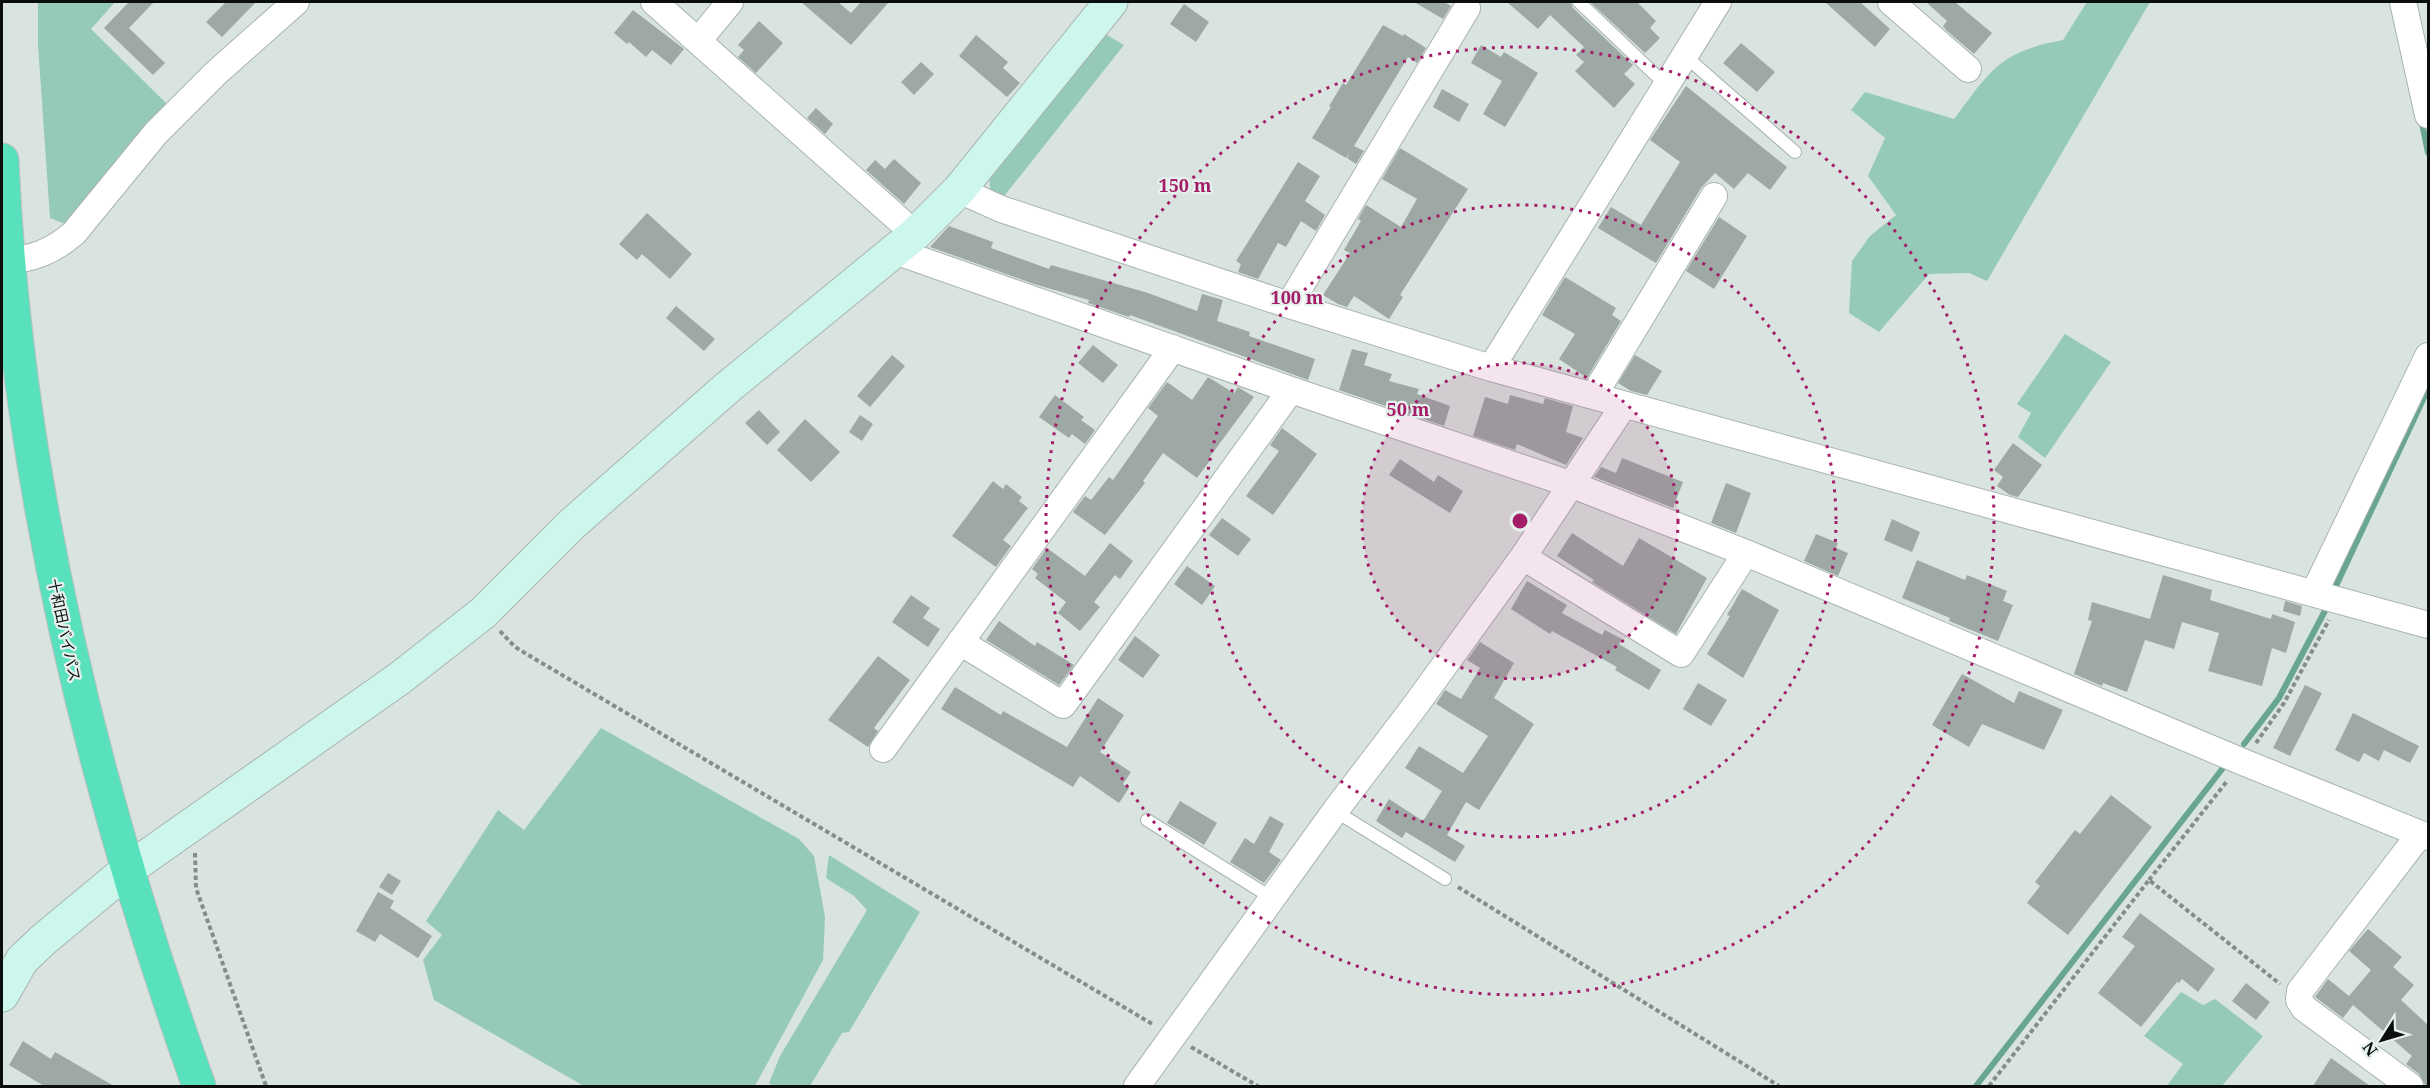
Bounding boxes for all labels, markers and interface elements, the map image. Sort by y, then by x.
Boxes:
text: 150 m [1159,173,1212,197]
text: 100 m [1271,285,1324,309]
text: 50 m [1387,397,1430,421]
centre of rings [1510,511,1530,531]
street label: 十和田バイパス [44,577,86,683]
north arrow [2352,1010,2412,1070]
text: N [2357,1037,2383,1061]

